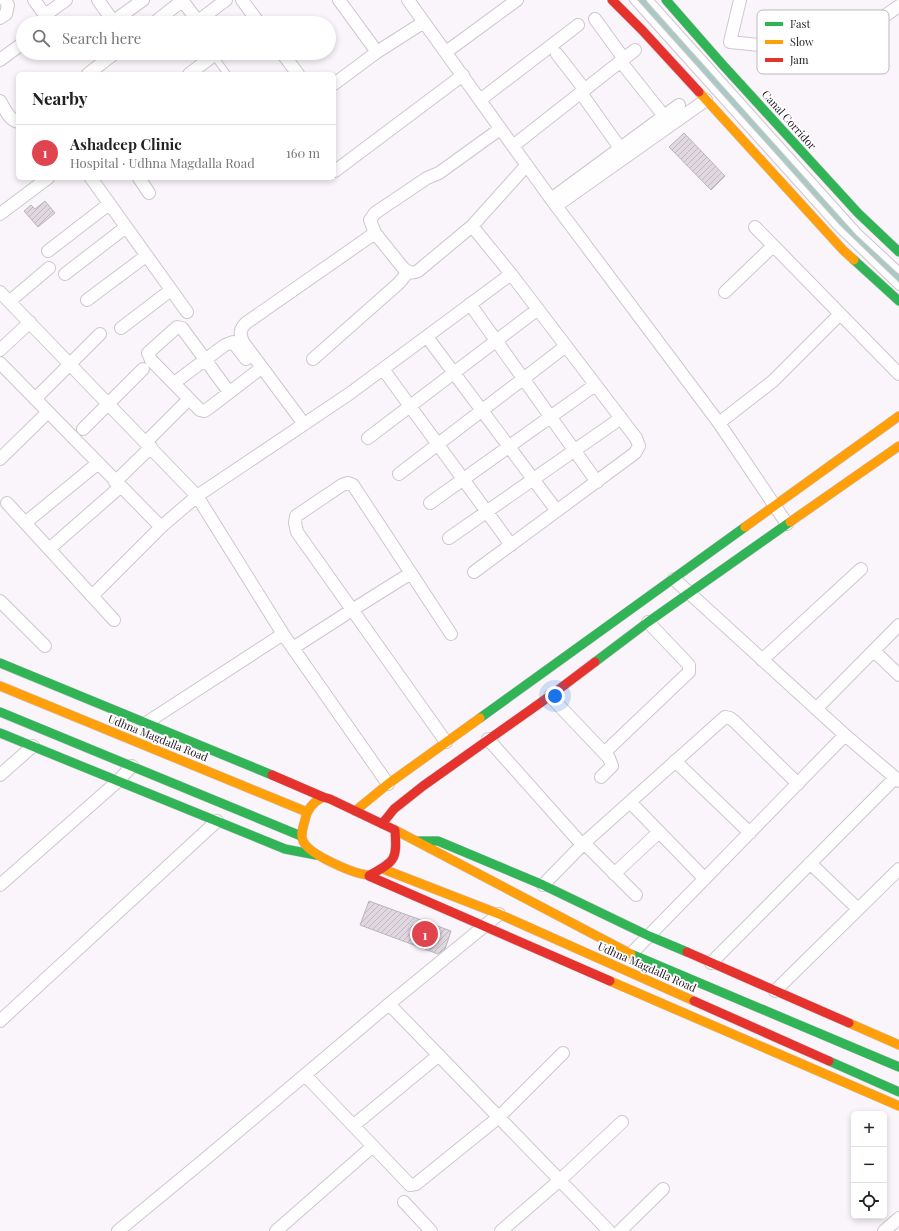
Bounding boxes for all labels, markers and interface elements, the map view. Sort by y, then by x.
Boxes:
legend [757,10,889,74]
search box [16,16,336,60]
text: Fast [790,16,810,31]
icon: search [30,27,52,49]
text: Search here [62,28,141,48]
text: Slow [790,34,814,49]
text: Jam [789,52,809,67]
text: Nearby [32,87,87,109]
street label: Canal Corridor [759,87,820,153]
text: Ashadeep Clinic [70,134,182,154]
text: 1 [43,144,47,161]
text: 160 m [286,144,320,161]
text: Hospital · Udhna Magdalla Road [70,154,255,171]
your location [545,686,565,706]
street label: Udhna Magdalla Road [106,711,211,765]
pin: 1 [412,919,438,949]
street label: Udhna Magdalla Road [595,938,700,995]
map controls [851,1111,887,1219]
button: + [851,1111,887,1147]
button: − [851,1147,887,1183]
button: locate [851,1183,887,1219]

